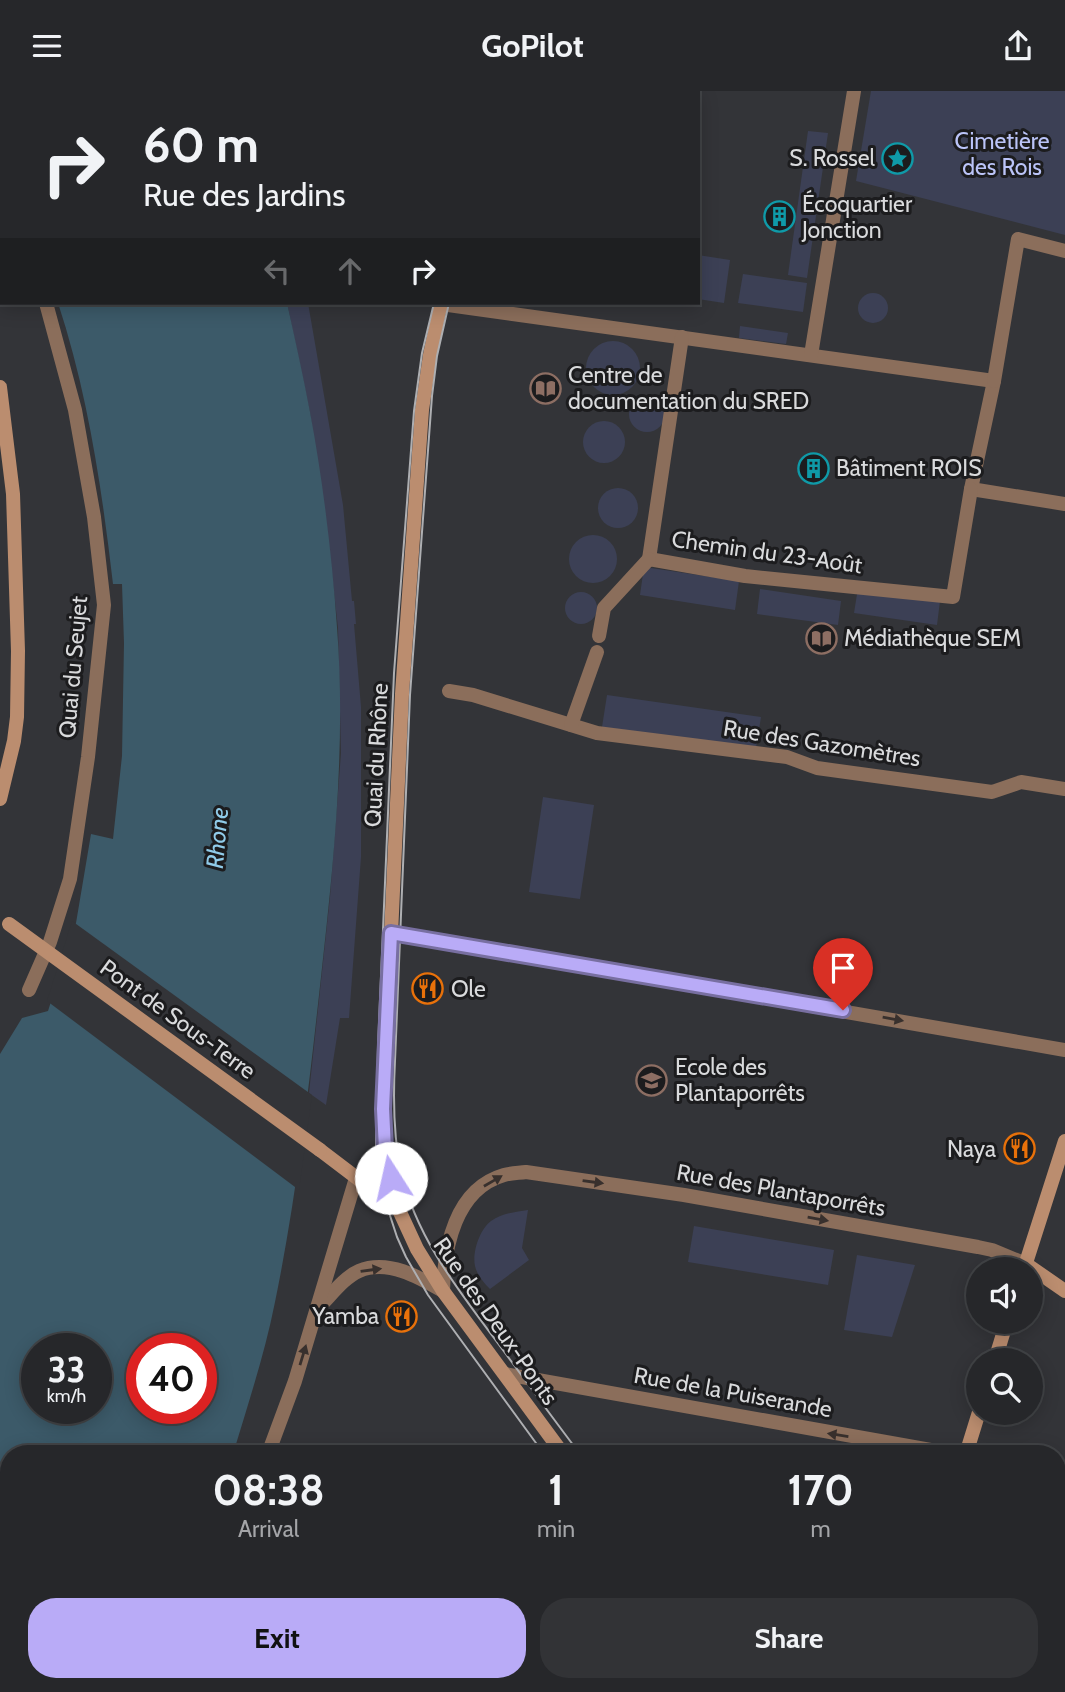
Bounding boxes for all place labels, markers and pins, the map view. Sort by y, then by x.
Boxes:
place icon: S. Rossel [881,141,915,175]
place label: S. Rossel [789,144,876,172]
place label: Écoquartier Jonction [801,189,913,244]
building icon: Écoquartier Jonction [762,200,796,234]
place label: Centre de documentation du SRED [568,361,809,415]
library icon: Centre de documentation du SRED [528,371,562,405]
building icon: Bâtiment ROIS [796,451,830,485]
place label: Bâtiment ROIS [836,454,982,482]
library icon: Médiathèque SEM [804,621,838,655]
place label: Médiathèque SEM [844,624,1021,652]
pin [813,938,873,1010]
restaurant icon: Ole [411,972,445,1006]
place label: Ole [451,975,486,1003]
place label: Ecole des Plantaporrêts [675,1053,805,1107]
school or university icon: Ecole des Plantaporrêts [635,1063,669,1097]
restaurant icon: Naya [1002,1132,1036,1166]
place label: Naya [947,1135,996,1163]
restaurant icon: Yamba [385,1299,419,1333]
place label: Yamba [311,1302,379,1330]

